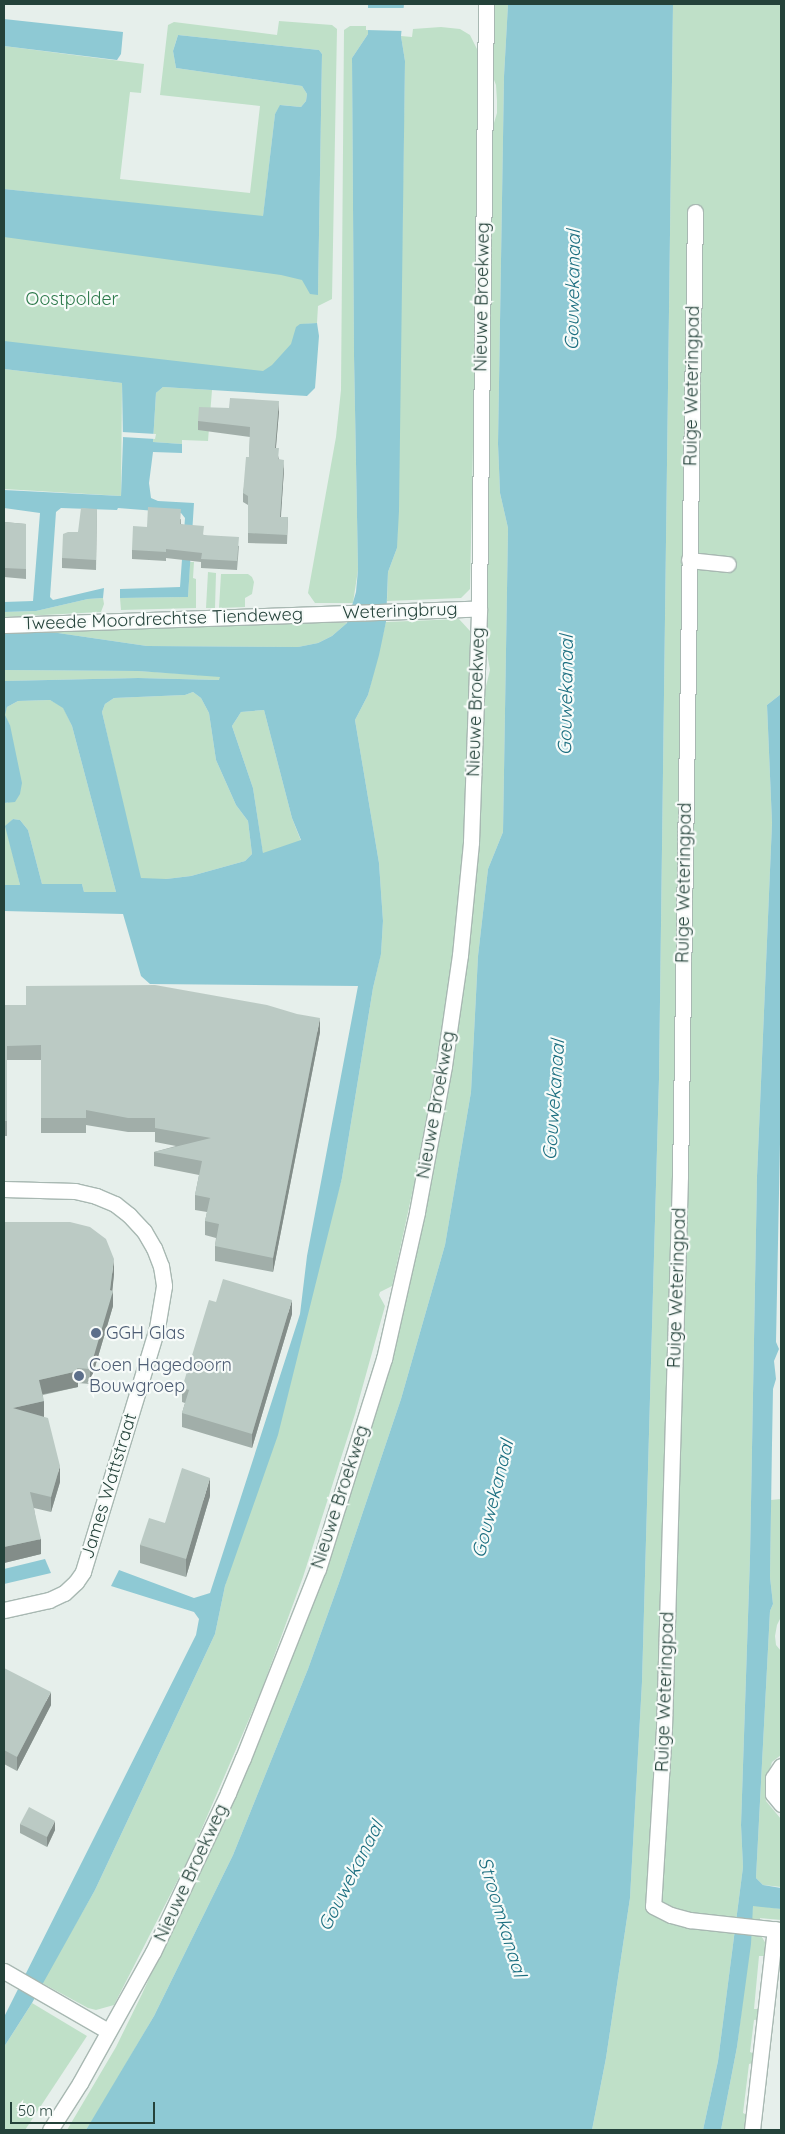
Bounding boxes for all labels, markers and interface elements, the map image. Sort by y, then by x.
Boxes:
street label: Nieuwe Broekweg [470,222,494,372]
water label: Gouwekanaal [561,229,585,351]
park label: Oostpolder [25,288,119,310]
street label: Ruige Weteringpad [680,306,704,466]
street label: Weteringbrug [342,598,458,624]
street label: Tweede Moordrechtse Tiendeweg [23,603,303,635]
street label: Nieuwe Broekweg [463,627,489,777]
water label: Gouwekanaal [554,634,578,756]
street label: Ruige Weteringpad [672,803,696,963]
street label: Nieuwe Broekweg [412,1029,460,1181]
water label: Gouwekanaal [538,1039,570,1161]
street label: Ruige Weteringpad [663,1207,691,1369]
place label: GGH Glas [106,1322,185,1344]
marker: GGH Glas [90,1327,102,1339]
place label: Coen Hagedoorn Bouwgroep [89,1355,232,1398]
marker: Coen Hagedoorn Bouwgroep [73,1370,85,1382]
street label: James Wattstraat [77,1411,141,1561]
street label: Nieuwe Broekweg [307,1422,373,1572]
water label: Gouwekanaal [467,1438,519,1560]
street label: Ruige Weteringpad [651,1611,679,1773]
street label: Nieuwe Broekweg [150,1801,232,1945]
water label: Gouwekanaal [313,1817,389,1935]
water label: Stroomkanaal [473,1854,531,1980]
scale bar [12,2092,158,2124]
text: 50 m [18,2101,53,2120]

